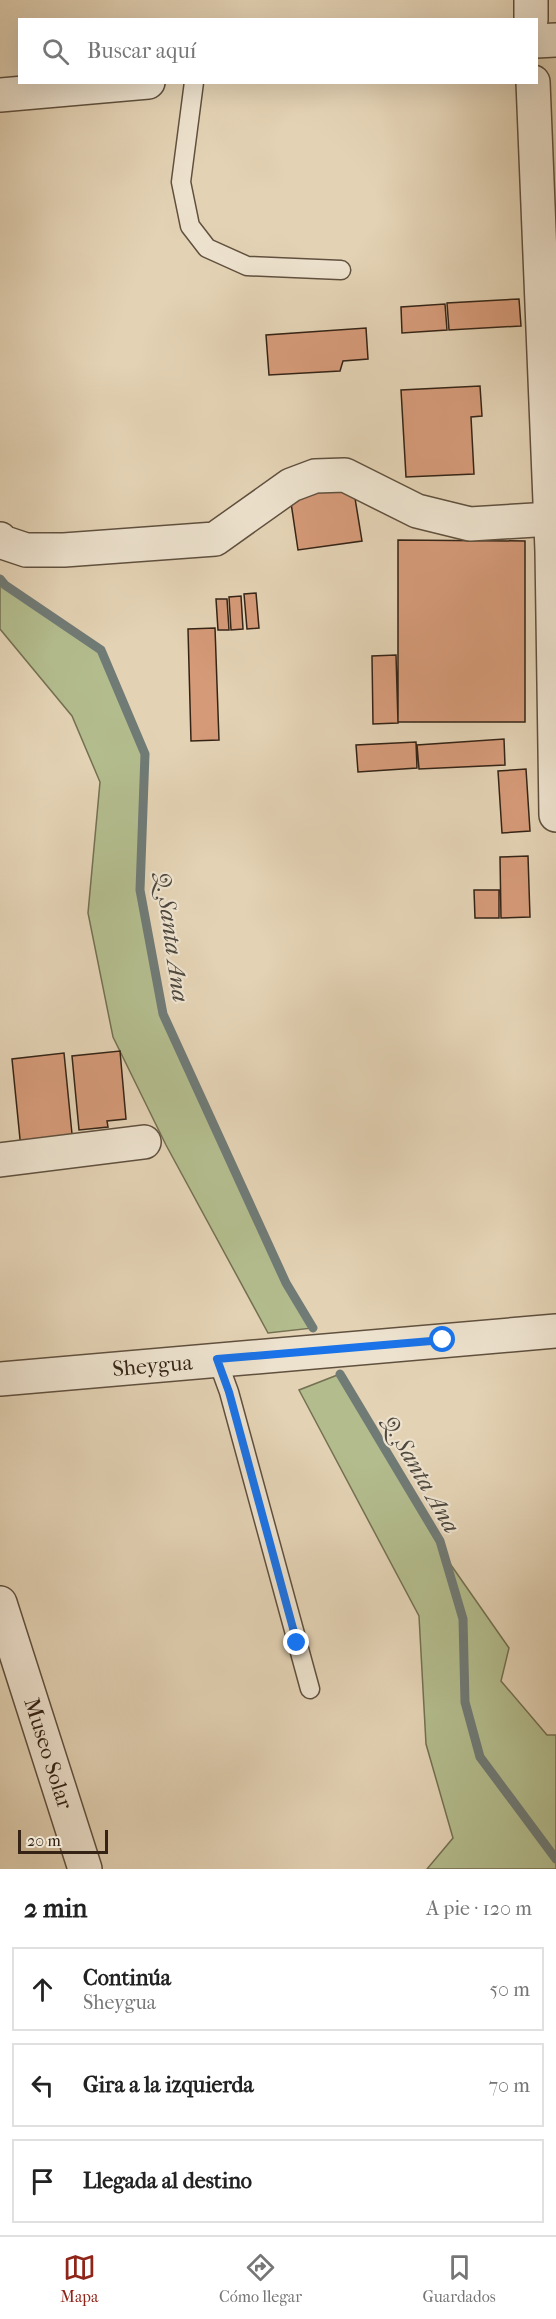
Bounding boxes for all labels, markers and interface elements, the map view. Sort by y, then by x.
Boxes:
search box [18,18,538,84]
icon: search [39,35,72,68]
text: Buscar aquí [87,38,196,64]
water label: Q. Santa Ana [149,869,195,1004]
route start [429,1326,455,1352]
street label: Sheygua [111,1349,194,1382]
water label: Q. Santa Ana [376,1409,466,1538]
route end [283,1629,309,1655]
street label: Museo Solar [18,1695,78,1813]
scale bar [18,1827,108,1854]
text: 20 m [27,1831,61,1850]
text: 2 min [24,1893,87,1924]
text: A pie · 120 m [426,1897,532,1920]
text: Continúa [83,1965,171,1991]
icon: ahead [26,1973,59,2006]
text: 50 m [489,1978,530,2001]
text: Sheygua [83,1991,156,2014]
icon: left [26,2069,59,2102]
text: Gira a la izquierda [83,2072,254,2098]
text: 70 m [488,2074,530,2097]
icon: arrive [26,2165,59,2198]
text: Llegada al destino [83,2168,252,2194]
tab: Mapa [60,2251,98,2306]
tab: Cómo llegar [219,2251,302,2306]
tab: Guardados [422,2251,496,2306]

